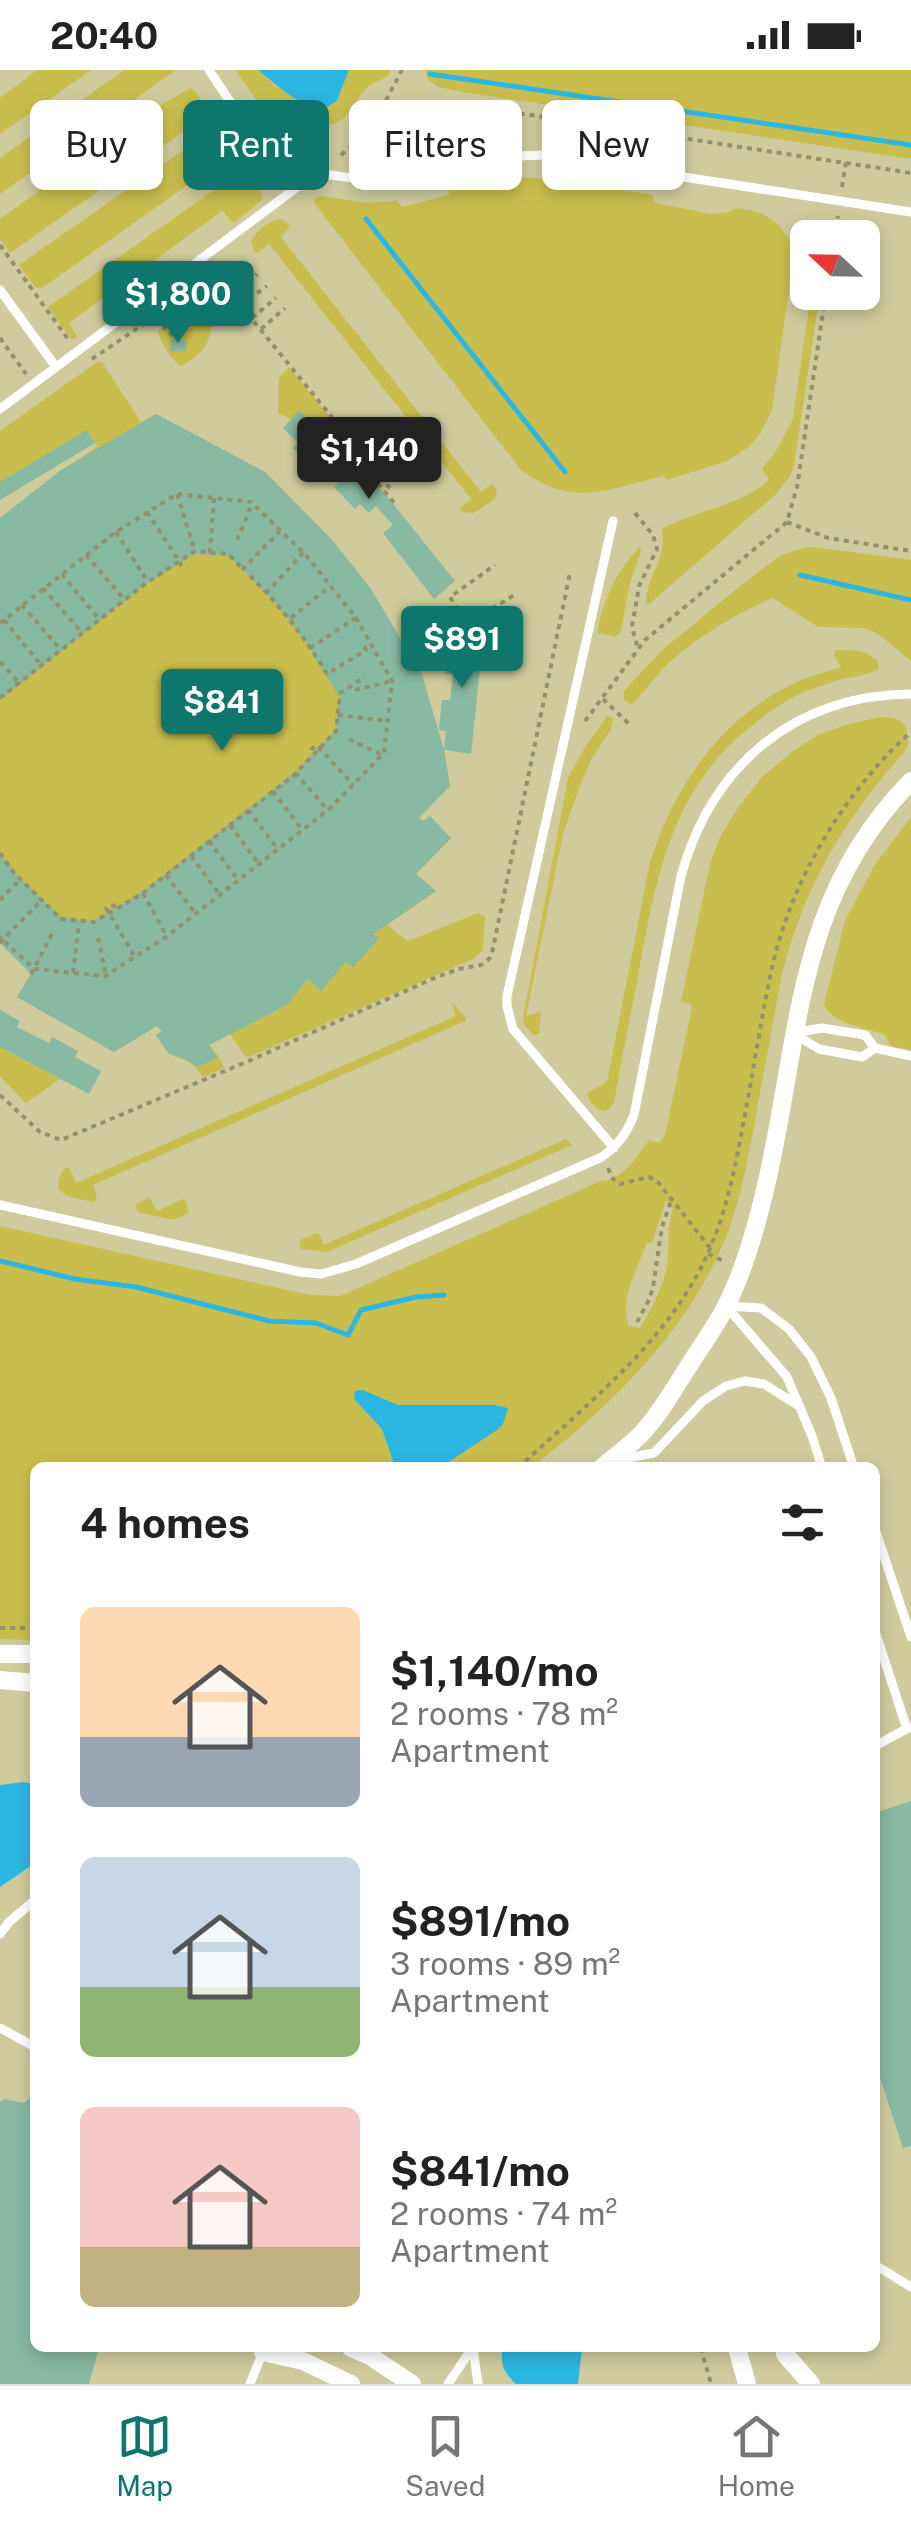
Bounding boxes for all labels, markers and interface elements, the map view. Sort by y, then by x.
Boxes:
text: 20:40 [50,13,158,58]
chip: Buy [30,100,163,190]
chip: Rent [183,100,329,190]
chip: Filters [349,100,522,190]
chip: New [542,100,685,190]
north arrow [790,220,880,310]
map controls [790,220,880,310]
pin: $1,800 [97,261,259,346]
text: $1,800 [125,275,231,312]
pin: $1,140 [288,417,450,502]
text: $1,140 [319,431,419,468]
pin: $891 [403,606,521,691]
text: $891 [423,620,501,657]
pin: $841 [163,669,281,754]
text: $841 [183,683,261,720]
icon: filters [775,1495,830,1550]
text: 4 homes [80,1498,250,1547]
text: $1,140/mo [390,1646,599,1695]
icon: home [160,1647,280,1767]
text: 2 rooms · 78 m² [390,1695,618,1732]
text: Apartment [390,1732,550,1769]
text: $891/mo [390,1896,570,1945]
icon: home [160,1897,280,2017]
text: 3 rooms · 89 m² [390,1945,620,1982]
text: Apartment [390,1982,550,2019]
text: $841/mo [390,2146,570,2195]
icon: home [160,2147,280,2267]
text: 2 rooms · 74 m² [390,2195,617,2232]
text: Apartment [390,2232,550,2269]
tab: Map [116,2409,173,2502]
tab: Saved [405,2409,485,2502]
tab: Home [718,2409,795,2502]

